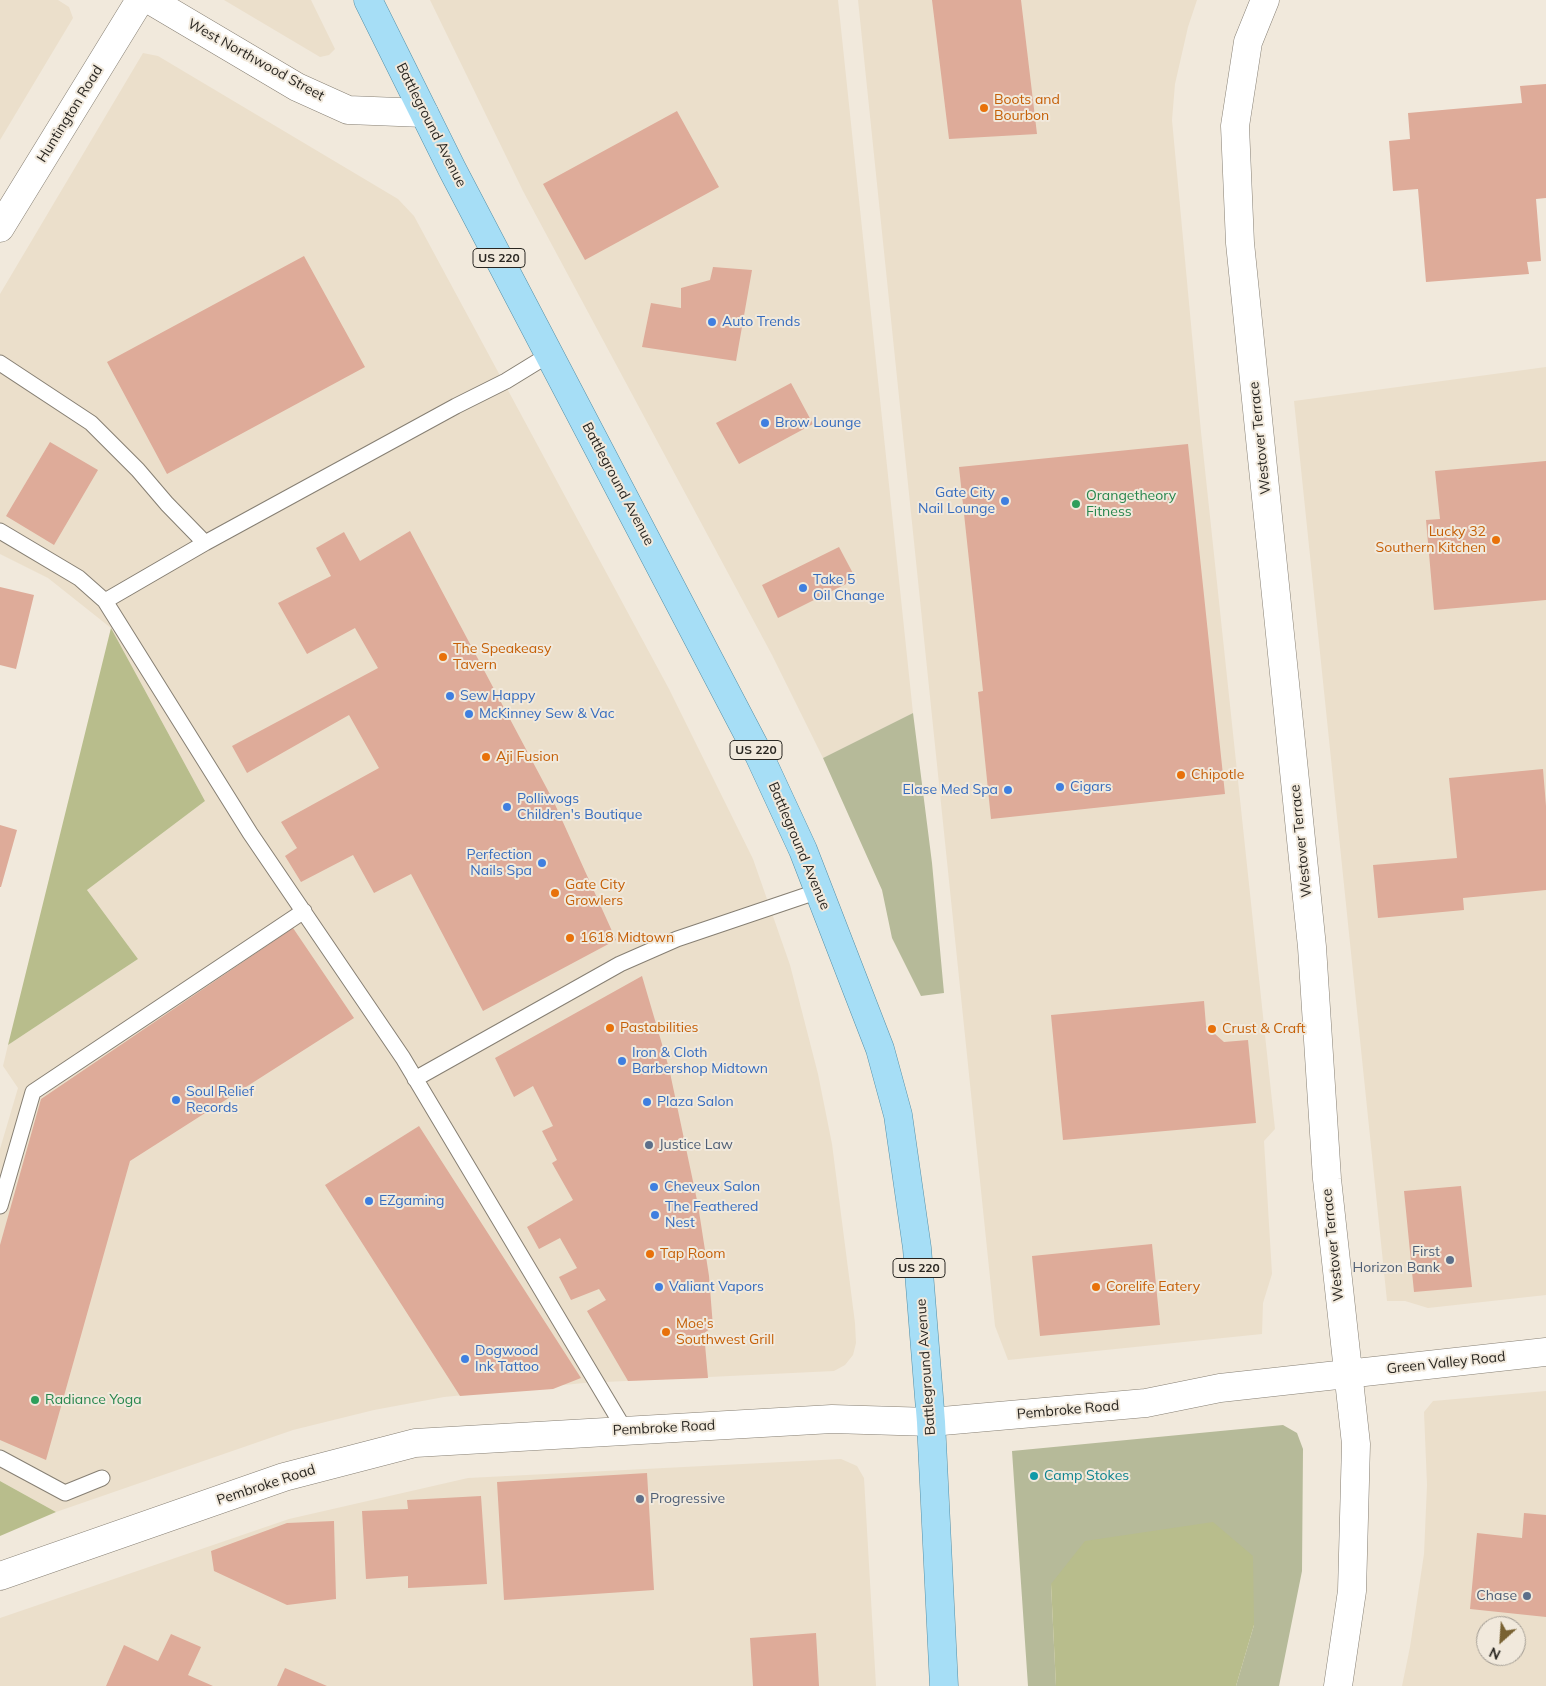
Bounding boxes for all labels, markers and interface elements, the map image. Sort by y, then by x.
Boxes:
street label: West Northwood Street [185,15,327,105]
street label: Battleground Avenue [392,60,470,190]
street label: Huntington Road [33,63,107,165]
place label: Boots and Bourbon [994,92,1060,124]
marker: Boots and Bourbon [978,102,990,114]
road number: US 220 [473,248,525,268]
place label: Auto Trends [722,314,800,330]
marker: Auto Trends [706,316,718,328]
street label: Westover Terrace [1246,381,1274,495]
place label: Brow Lounge [775,415,861,431]
marker: Brow Lounge [759,417,771,429]
street label: Battleground Avenue [578,420,658,548]
place label: Gate City Nail Lounge [918,485,995,518]
place label: Orangetheory Fitness [1086,488,1176,520]
marker: Gate City Nail Lounge [999,495,1011,507]
marker: Orangetheory Fitness [1070,498,1082,510]
place label: Lucky 32 Southern Kitchen [1376,524,1486,556]
marker: Lucky 32 Southern Kitchen [1490,534,1502,546]
place label: Take 5 Oil Change [813,572,885,604]
marker: Take 5 Oil Change [797,582,809,594]
place label: The Speakeasy Tavern [453,641,551,674]
marker: The Speakeasy Tavern [437,651,449,663]
place label: Sew Happy [460,688,535,704]
marker: Sew Happy [444,690,456,702]
place label: McKinney Sew & Vac [479,706,615,722]
marker: McKinney Sew & Vac [463,708,475,720]
road number: US 220 [730,740,782,760]
place label: Aji Fusion [496,749,559,765]
marker: Aji Fusion [480,751,492,763]
place label: Chipotle [1191,767,1244,783]
marker: Chipotle [1175,769,1187,781]
place label: Cigars [1070,779,1112,795]
street label: Battleground Avenue [765,780,833,912]
marker: Cigars [1054,781,1066,793]
place label: Elase Med Spa [903,782,998,798]
marker: Elase Med Spa [1002,784,1014,796]
street label: Westover Terrace [1287,784,1315,898]
place label: Polliwogs Children's Boutique [517,791,642,824]
marker: Polliwogs Children's Boutique [501,801,513,813]
place label: Perfection Nails Spa [467,847,532,880]
marker: Perfection Nails Spa [536,857,548,869]
place label: Gate City Growlers [565,877,625,910]
marker: Gate City Growlers [549,887,561,899]
place label: 1618 Midtown [580,930,674,946]
marker: 1618 Midtown [564,932,576,944]
place label: Pastabilities [620,1020,699,1036]
place label: Crust & Craft [1222,1021,1305,1037]
marker: Pastabilities [604,1022,616,1034]
marker: Crust & Craft [1206,1023,1218,1035]
place label: Iron & Cloth Barbershop Midtown [632,1045,768,1078]
marker: Iron & Cloth Barbershop Midtown [616,1055,628,1067]
place label: Soul Relief Records [186,1084,254,1116]
marker: Soul Relief Records [170,1094,182,1106]
place label: Plaza Salon [657,1094,734,1110]
marker: Plaza Salon [641,1096,653,1108]
place label: Justice Law [659,1137,733,1153]
marker: Justice Law [643,1139,655,1151]
place label: Cheveux Salon [664,1179,760,1195]
marker: Cheveux Salon [648,1181,660,1193]
street label: Westover Terrace [1319,1188,1347,1302]
place label: EZgaming [379,1193,444,1209]
marker: EZgaming [363,1195,375,1207]
place label: The Feathered Nest [665,1199,758,1232]
marker: The Feathered Nest [649,1209,661,1221]
place label: First Horizon Bank [1353,1244,1440,1276]
place label: Tap Room [660,1246,726,1262]
marker: Tap Room [644,1248,656,1260]
marker: First Horizon Bank [1444,1254,1456,1266]
road number: US 220 [893,1258,945,1278]
place label: Valiant Vapors [669,1279,764,1295]
place label: Corelife Eatery [1106,1279,1200,1295]
marker: Valiant Vapors [653,1281,665,1293]
marker: Corelife Eatery [1090,1281,1102,1293]
street label: Battleground Avenue [913,1298,939,1436]
place label: Moe's Southwest Grill [676,1316,774,1348]
marker: Moe's Southwest Grill [660,1326,672,1338]
place label: Dogwood Ink Tattoo [475,1343,539,1375]
street label: Green Valley Road [1386,1348,1506,1378]
marker: Dogwood Ink Tattoo [459,1353,471,1365]
place label: Radiance Yoga [45,1392,142,1408]
marker: Radiance Yoga [29,1394,41,1406]
street label: Pembroke Road [1016,1397,1120,1423]
street label: Pembroke Road [612,1417,716,1439]
street label: Pembroke Road [215,1461,317,1509]
place label: Camp Stokes [1044,1468,1129,1484]
marker: Camp Stokes [1028,1470,1040,1482]
place label: Progressive [650,1491,725,1507]
marker: Progressive [634,1493,646,1505]
place label: Chase [1476,1588,1517,1604]
marker: Chase [1521,1590,1533,1602]
north arrow [1476,1616,1526,1666]
text: N [1486,1643,1504,1664]

